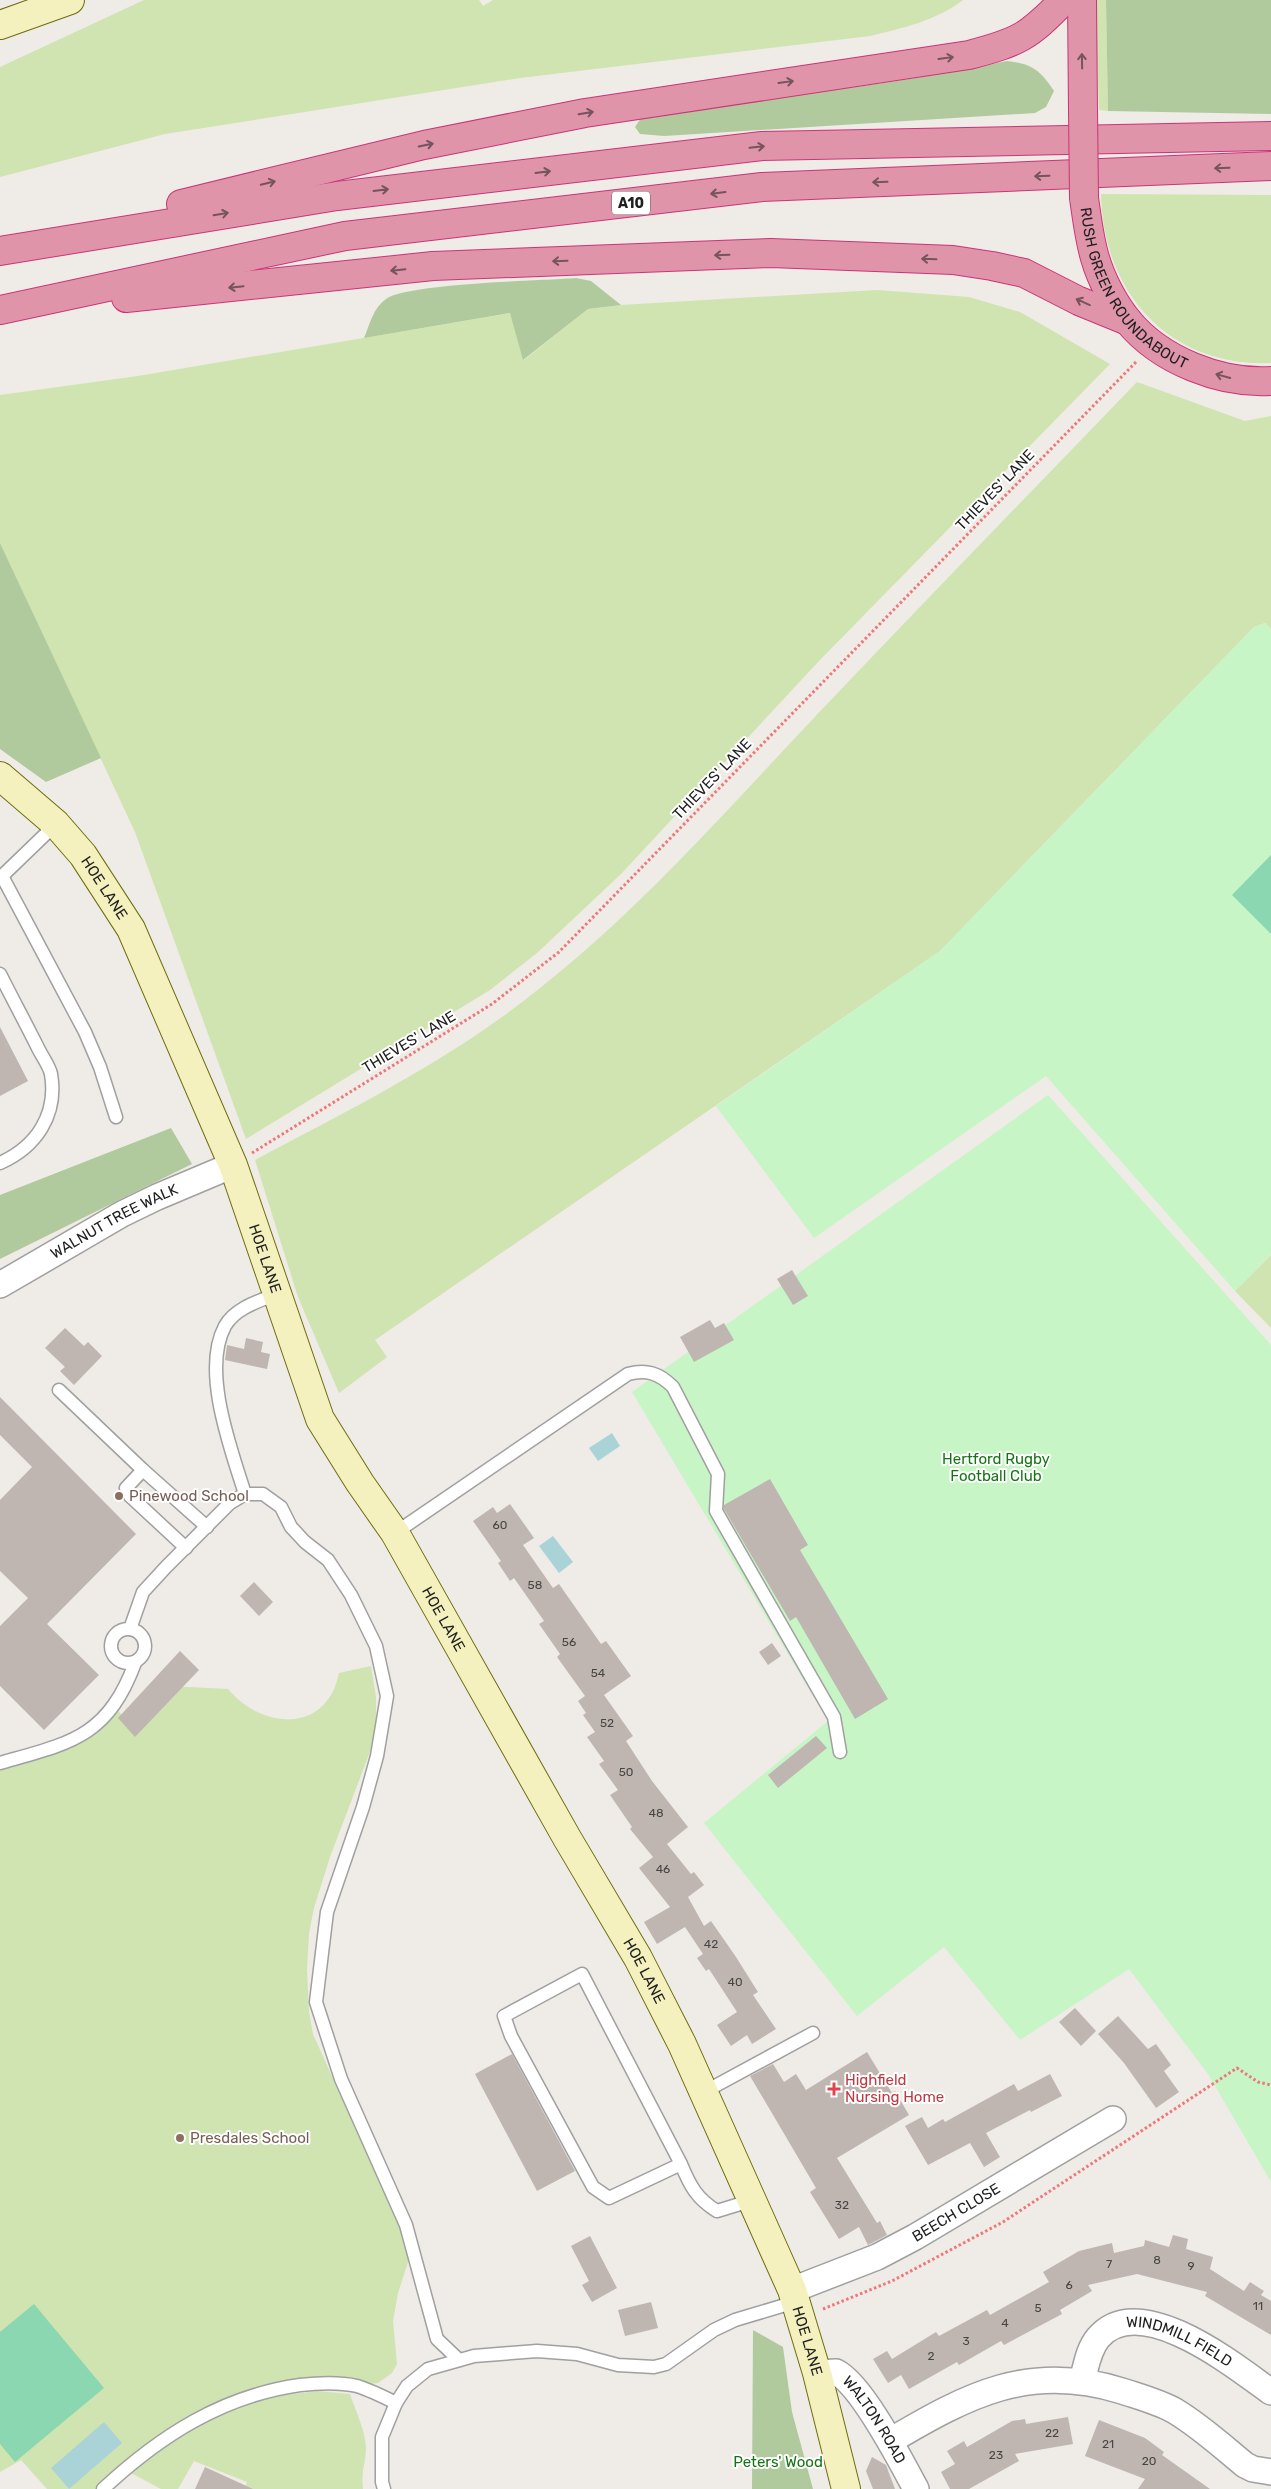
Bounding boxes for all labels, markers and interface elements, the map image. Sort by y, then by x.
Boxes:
one-way arrow [938,53,954,63]
one-way arrow [1077,54,1087,70]
one-way arrow [777,77,793,87]
one-way arrow [577,107,593,117]
one-way arrow [418,140,434,149]
one-way arrow [748,142,764,152]
one-way arrow [1215,164,1231,173]
one-way arrow [535,167,551,177]
one-way arrow [1035,171,1051,180]
one-way arrow [260,178,276,187]
one-way arrow [872,178,888,187]
one-way arrow [373,185,389,195]
one-way arrow [710,188,726,198]
road number: A10 [612,192,650,214]
street label: RUSH GREEN ROUNDABOUT [1076,206,1191,373]
one-way arrow [212,209,228,219]
one-way arrow [714,250,730,259]
one-way arrow [921,254,937,264]
one-way arrow [552,256,568,266]
one-way arrow [390,265,406,275]
one-way arrow [228,282,244,292]
one-way arrow [1076,297,1091,307]
one-way arrow [1215,371,1231,380]
street label: THIEVES' LANE [952,446,1038,534]
street label: THIEVES' LANE [669,735,755,823]
street label: HOE LANE [77,853,131,923]
street label: THIEVES' LANE [359,1007,459,1077]
street label: WALNUT TREE WALK [47,1180,181,1263]
street label: HOE LANE [245,1222,285,1295]
park label: Hertford Rugby Football Club [942,1450,1050,1485]
place label: Pinewood School [129,1487,249,1505]
marker: Pinewood School [113,1490,125,1502]
house number: 60 [493,1518,507,1532]
house number: 58 [528,1578,542,1592]
street label: HOE LANE [418,1583,469,1655]
house number: 56 [562,1635,576,1649]
house number: 54 [591,1666,606,1680]
house number: 52 [600,1716,614,1730]
house number: 50 [619,1765,633,1779]
house number: 48 [648,1806,664,1820]
house number: 46 [656,1862,670,1876]
street label: HOE LANE [619,1935,669,2007]
house number: 42 [704,1937,718,1951]
house number: 40 [727,1975,743,1989]
place label: Highfield Nursing Home [845,2071,944,2106]
marker: Highfield Nursing Home [827,2082,841,2096]
place label: Presdales School [190,2129,309,2147]
marker: Presdales School [174,2132,186,2144]
street label: BEECH CLOSE [909,2179,1003,2246]
house number: 32 [835,2198,849,2212]
house number: 8 [1153,2253,1161,2267]
house number: 7 [1106,2257,1112,2271]
house number: 9 [1187,2259,1195,2273]
house number: 6 [1065,2278,1073,2292]
house number: 11 [1253,2299,1263,2313]
house number: 5 [1034,2301,1042,2315]
street label: HOE LANE [788,2304,826,2378]
street label: WINDMILL FIELD [1126,2313,1236,2370]
house number: 4 [1001,2316,1009,2330]
house number: 3 [962,2334,970,2348]
house number: 2 [927,2349,935,2363]
street label: WALTON ROAD [839,2372,910,2467]
house number: 22 [1045,2426,1059,2440]
house number: 21 [1102,2437,1114,2451]
house number: 23 [989,2448,1003,2462]
park label: Peters' Wood [733,2453,823,2471]
house number: 20 [1142,2454,1156,2468]

